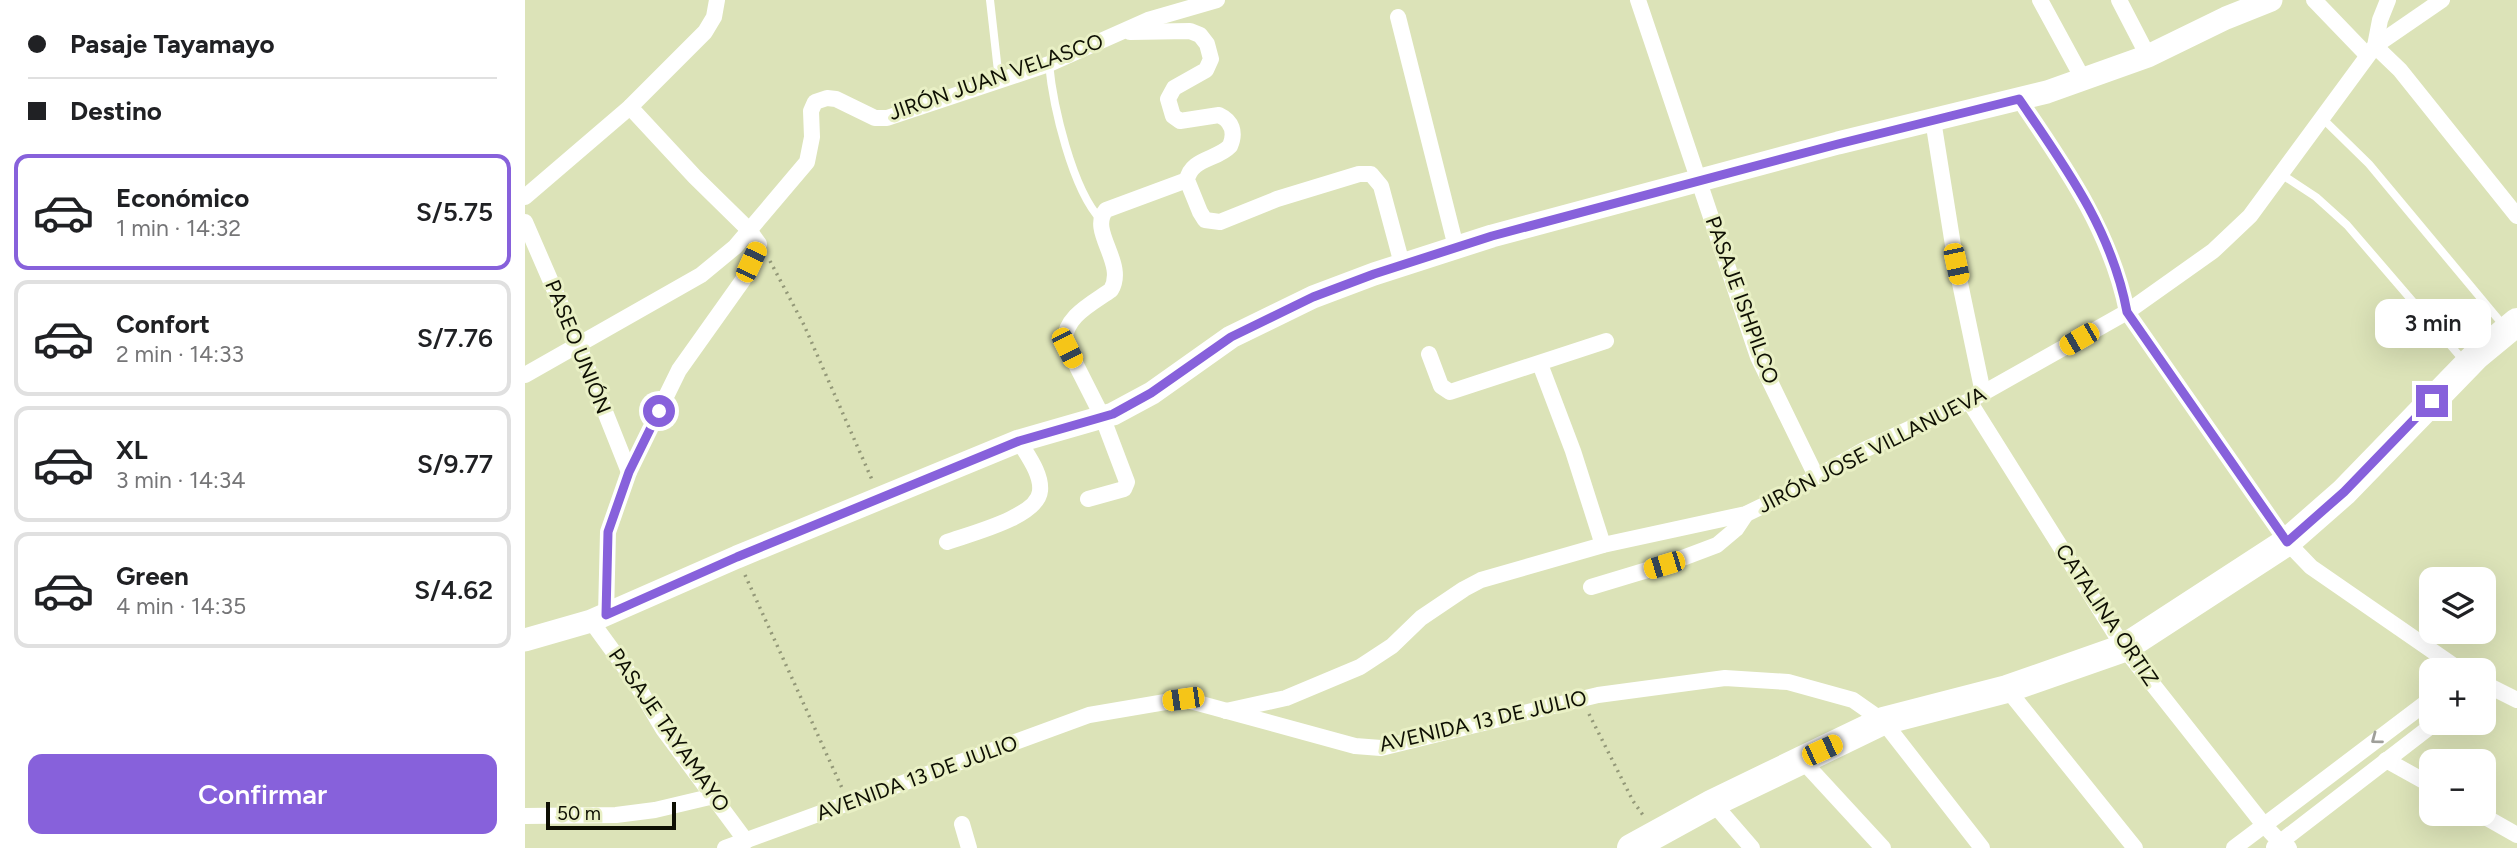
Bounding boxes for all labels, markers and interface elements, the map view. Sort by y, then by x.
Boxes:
text: Pasaje Tayamayo [70,28,275,60]
street label: JIRÓN JUAN VELASCO [885,28,1106,125]
text: Destino [70,95,162,127]
icon: car [32,181,95,244]
text: Económico [116,182,249,214]
text: S/5.75 [416,196,493,228]
street label: PASAJE ISHPILCO [1701,213,1784,387]
text: 1 min · 14:32 [116,214,241,242]
car [733,239,770,285]
car [1942,241,1971,287]
street label: PASEO UNIÓN [540,276,617,418]
callout: 3 min [2374,300,2490,348]
icon: car [32,307,95,370]
text: Confort [116,308,210,340]
text: 3 min [2405,309,2461,337]
car [2056,319,2103,359]
text: S/7.76 [417,322,493,354]
car [1049,325,1086,371]
text: 2 min · 14:33 [116,340,244,368]
street label: JIRÓN JOSE VILLANUEVA [1754,381,1990,518]
route end [2416,385,2448,417]
route start [643,395,675,427]
icon: car [32,433,95,496]
text: XL [116,434,148,466]
text: S/9.77 [417,448,493,480]
text: 3 min · 14:34 [116,466,246,494]
street label: CATALINA ORTIZ [2051,539,2164,690]
car [1641,549,1688,581]
icon: car [32,559,95,622]
text: Green [116,560,189,592]
map controls [2419,567,2496,826]
button: layers [2419,567,2496,644]
text: S/4.62 [414,574,493,606]
text: 4 min · 14:35 [116,592,246,620]
street label: PASAJE TAYAMAYO [604,643,735,816]
button: + [2419,658,2496,735]
street label: AVENIDA 13 DE JULIO [1377,684,1589,757]
car [1161,686,1206,712]
street label: AVENIDA 13 DE JULIO [813,730,1021,826]
one-way arrow [2371,731,2384,744]
car [1799,732,1846,768]
button: − [2419,749,2496,826]
button: Confirmar [28,754,497,834]
scale bar [546,799,675,831]
text: 50 m [557,802,601,825]

